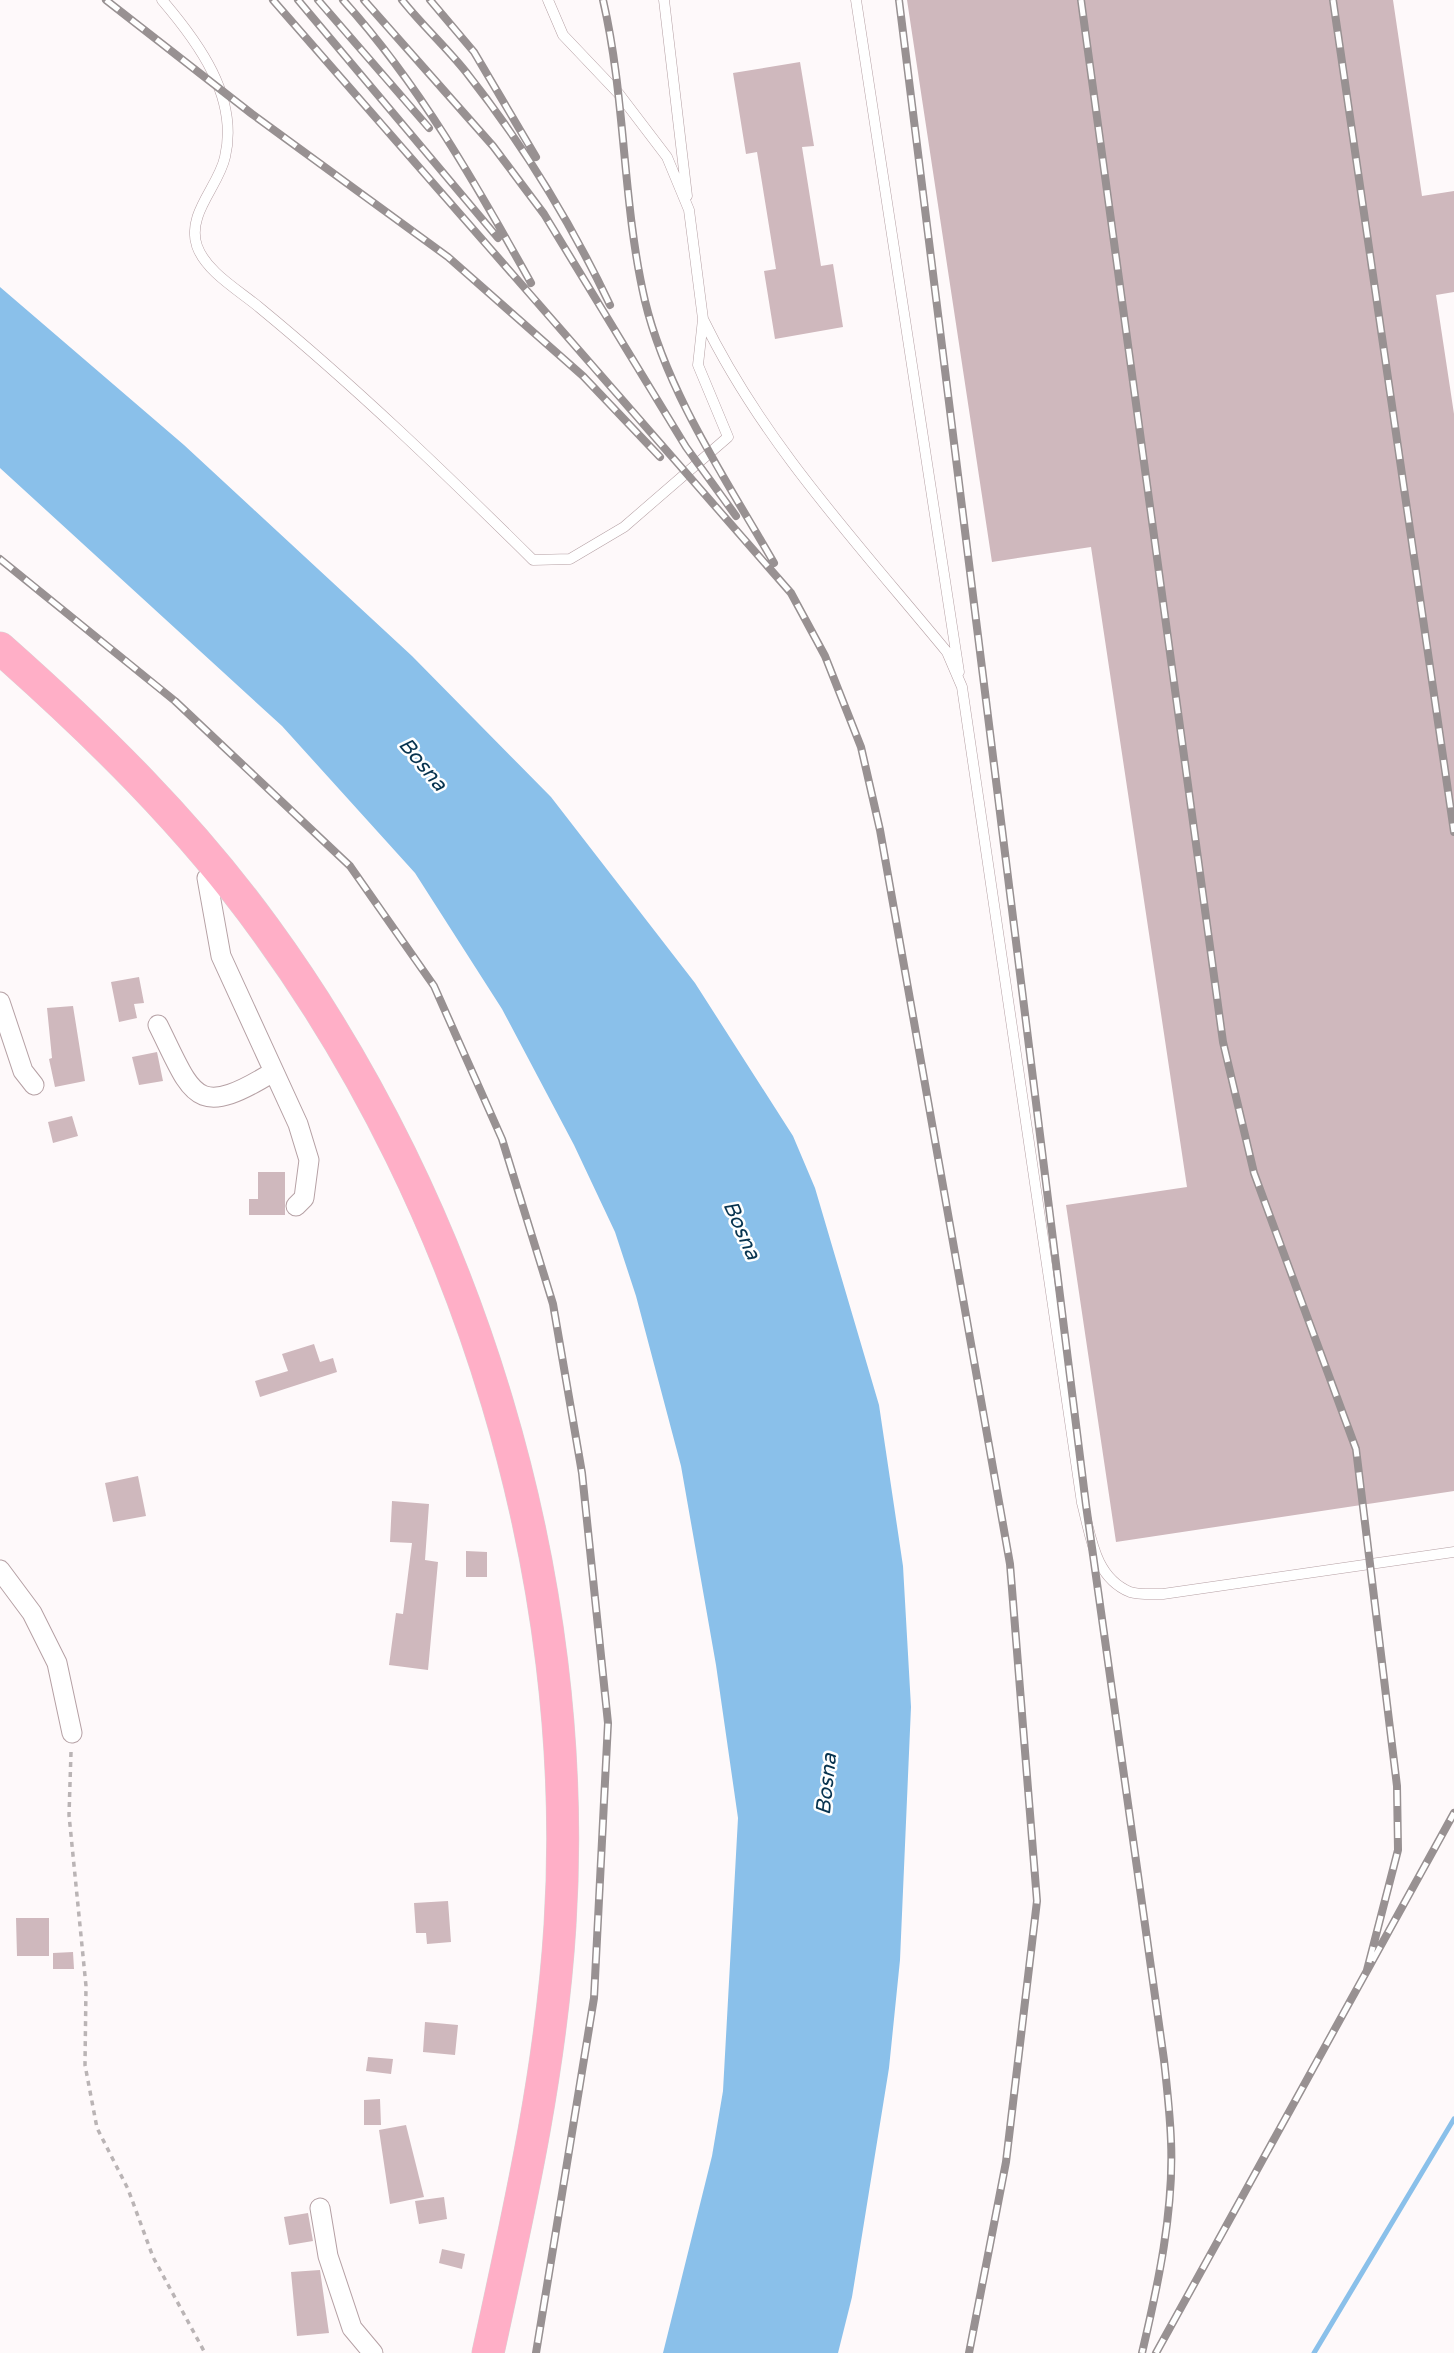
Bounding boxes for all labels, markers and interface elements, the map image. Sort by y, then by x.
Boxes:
water label: Bosna [393,733,453,797]
water label: Bosna [718,1197,766,1265]
water label: Bosna [811,1751,842,1816]

